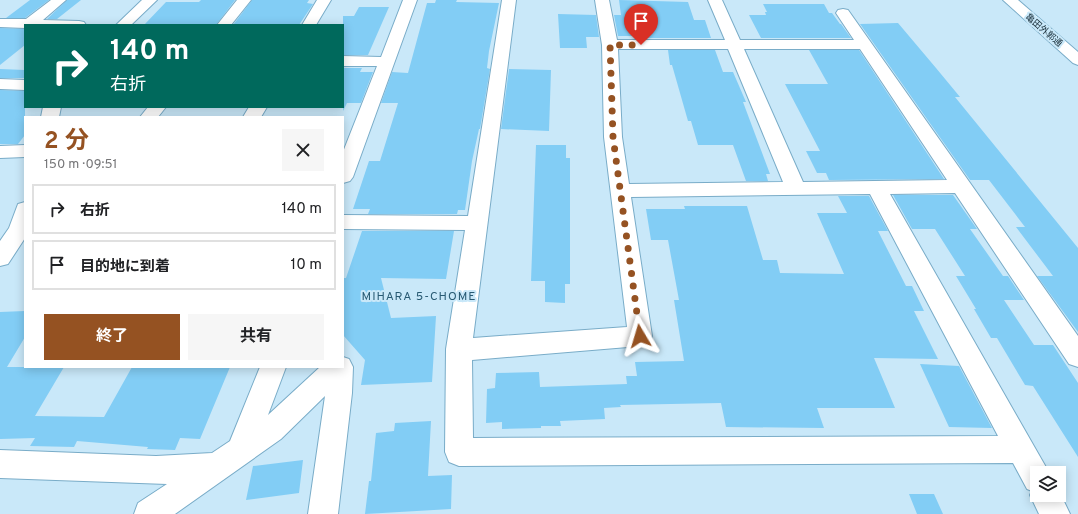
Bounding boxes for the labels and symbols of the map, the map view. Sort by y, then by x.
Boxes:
pin [624,4,658,45]
street label: 亀田外郭通 [1023,11,1064,49]
district label: MIHARA 5-CHOME [362,289,476,305]
position arrow [619,315,661,357]

